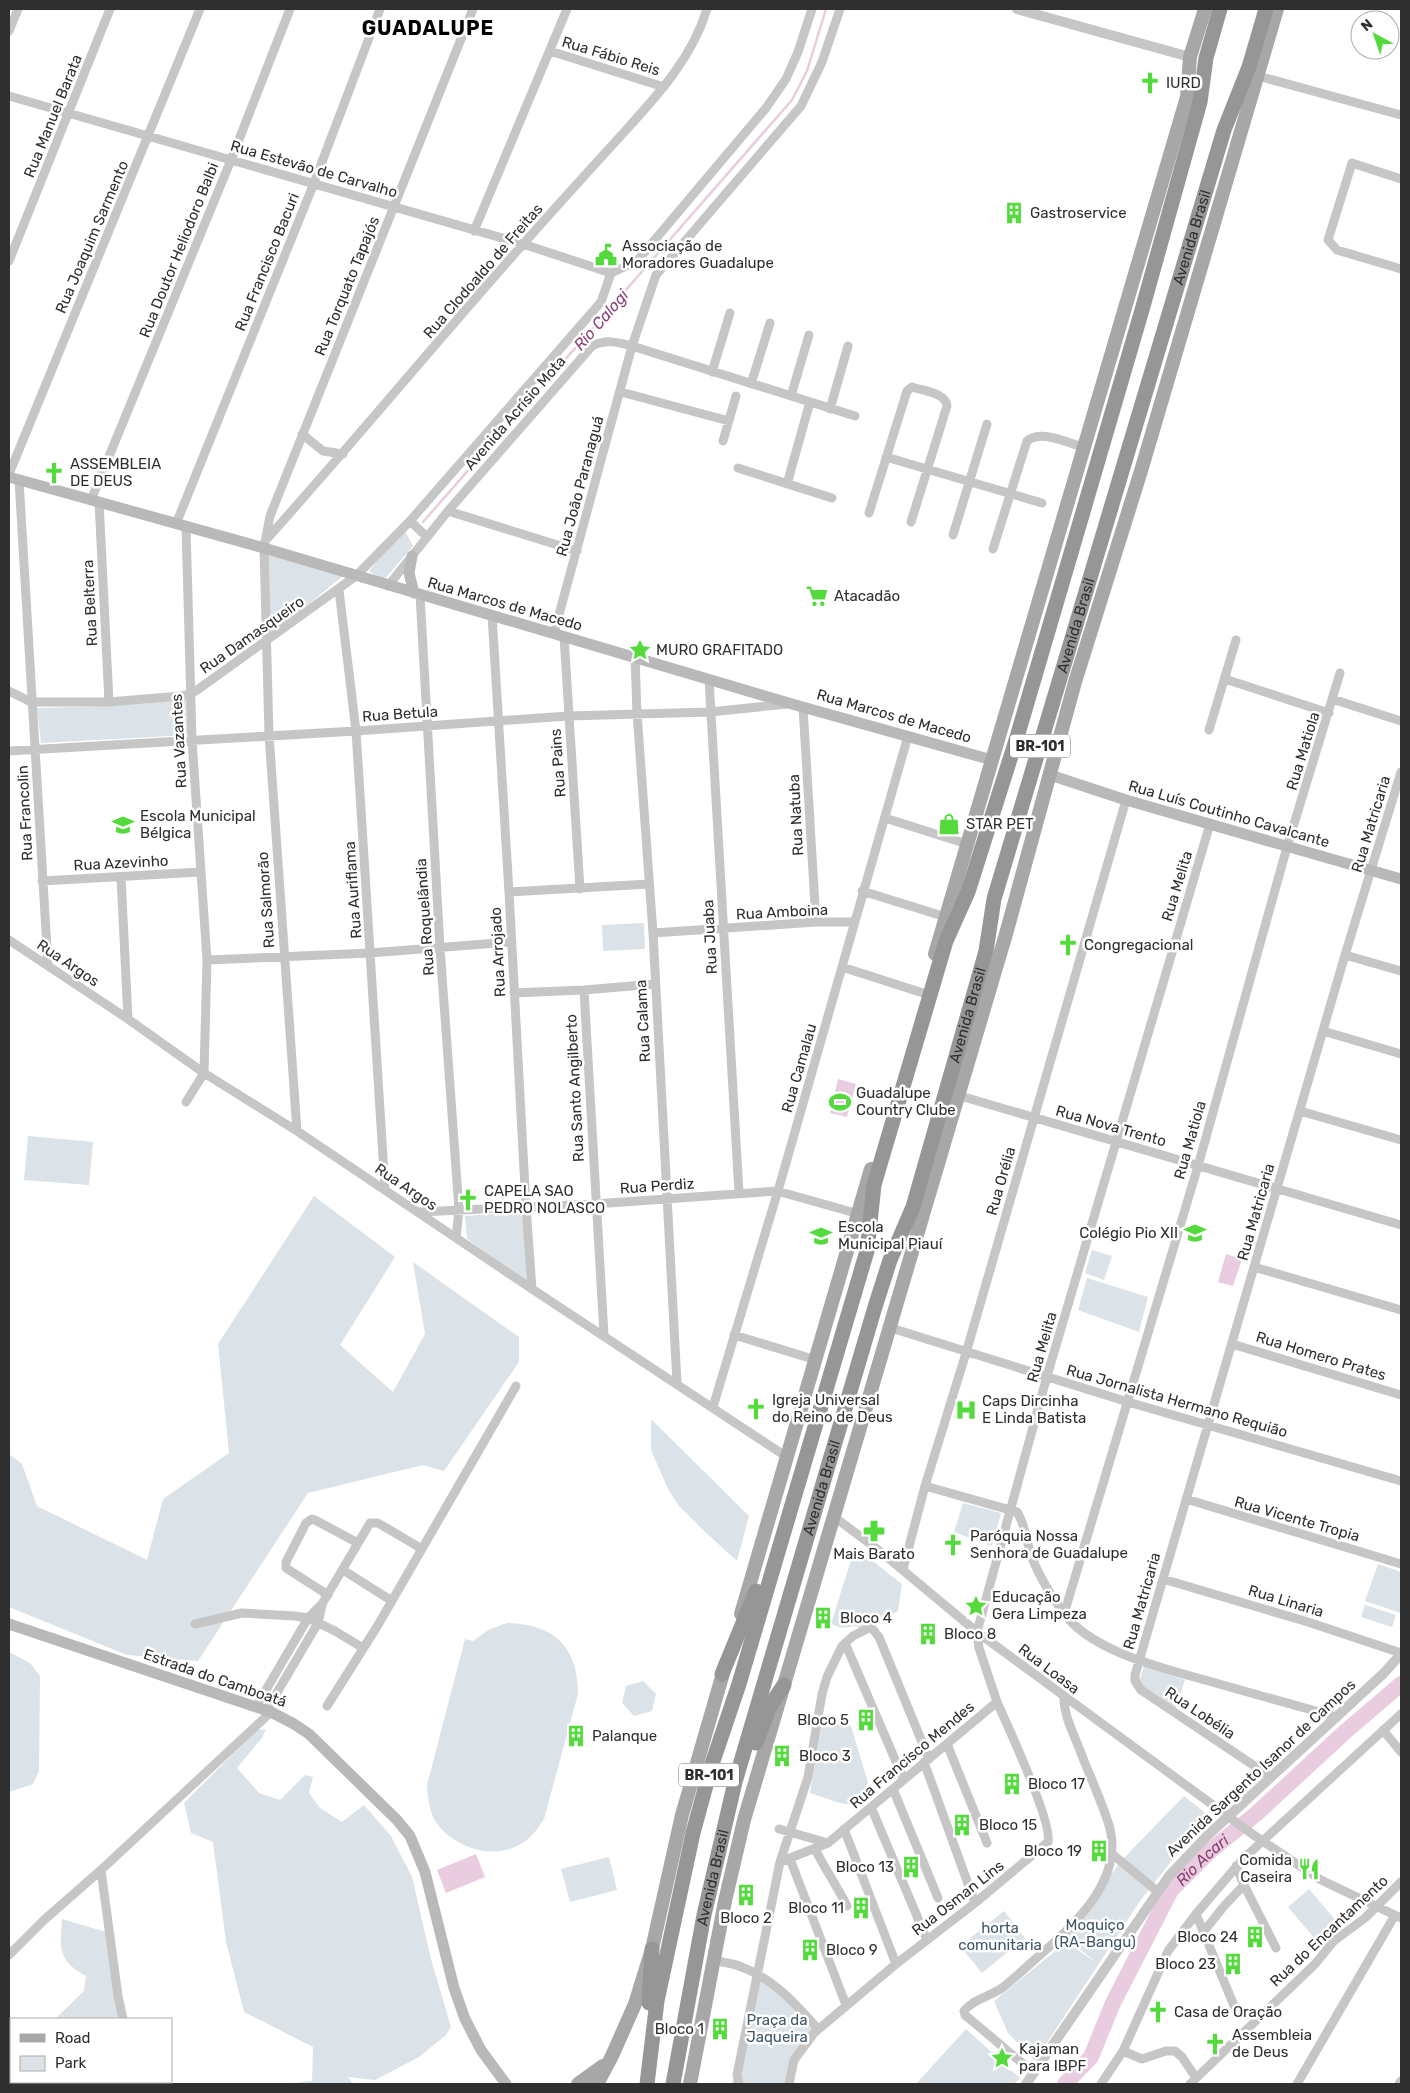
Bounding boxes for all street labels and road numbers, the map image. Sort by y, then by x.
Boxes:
street label: Rua Fábio Reis [560,33,663,80]
street label: Rua Manuel Barata [20,52,86,180]
street label: Rua Estevão de Carvalho [228,137,400,201]
street label: Rua Joaquim Sarmento [52,158,132,316]
street label: Rua Doutor Heliodoro Balbi [136,160,222,340]
street label: Avenida Brasil [1169,188,1215,287]
street label: Rua Francisco Bacuri [231,190,303,334]
street label: Rua Clodoaldo de Freitas [420,200,547,342]
street label: Rua Torquato Tapajós [311,213,383,358]
street label: Avenida Acrísio Mota [461,352,569,474]
street label: Rua João Paranaguá [553,414,607,558]
street label: Rua Belterra [79,559,101,647]
street label: Rua Marcos de Macedo [426,573,584,635]
street label: Avenida Brasil [1053,576,1099,675]
street label: Rua Damasqueiro [197,592,307,678]
street label: Rua Marcos de Macedo [815,685,973,747]
street label: Rua Vazantes [168,693,190,789]
street label: Rua Betula [361,702,439,726]
street label: Rua Matiola [1283,710,1323,792]
street label: Rua Pains [547,728,569,798]
road number: BR-101 [1010,734,1070,758]
street label: Rua Francolin [14,765,36,861]
street label: Rua Matricaria [1348,773,1394,875]
street label: Rua Natuba [785,774,807,856]
street label: Rua Luís Coutinho Cavalcante [1126,777,1332,851]
street label: Rua Auriflama [341,841,365,939]
street label: Rua Melita [1158,849,1196,923]
street label: Rua Salmorão [254,851,278,949]
street label: Rua Azevinho [73,852,169,874]
street label: Rua Roquelândia [412,858,438,976]
street label: Rua Juaba [699,899,721,975]
street label: Rua Amboina [735,901,829,923]
street label: Rua Arrojado [487,907,509,997]
street label: Rua Argos [33,936,103,991]
street label: Avenida Brasil [945,965,990,1065]
street label: Rua Calama [632,979,654,1063]
street label: Rua Santo Angilberto [562,1014,588,1162]
street label: Rua Camalau [778,1021,820,1115]
street label: Rua Matiola [1170,1099,1210,1181]
street label: Rua Nova Trento [1054,1102,1168,1150]
street label: Rua Orélia [983,1145,1019,1217]
street label: Rua Argos [371,1160,441,1215]
street label: Rua Matricaria [1234,1161,1278,1263]
street label: Rua Perdiz [619,1174,695,1198]
street label: Rua Melita [1023,1310,1061,1384]
street label: Rua Homero Prates [1254,1328,1389,1384]
street label: Rua Jornalista Hermano Requião [1064,1361,1290,1441]
street label: Avenida Brasil [799,1438,844,1538]
street label: Rua Vicente Tropia [1232,1492,1362,1546]
street label: Rua Matricaria [1120,1550,1164,1652]
street label: Rua Linaria [1246,1581,1326,1621]
street label: Rua Loasa [1015,1640,1083,1698]
street label: Estrada do Camboatá [141,1645,289,1711]
street label: Avenida Sargento Isanor de Campos [1163,1675,1359,1860]
street label: Rua Lobélia [1162,1683,1238,1743]
street label: Rua Francisco Mendes [846,1697,978,1812]
road number: BR-101 [679,1764,739,1786]
street label: Avenida Brasil [693,1828,733,1928]
street label: Rua Osman Lins [908,1856,1008,1940]
street label: Rua do Encantamento [1266,1872,1392,1990]

